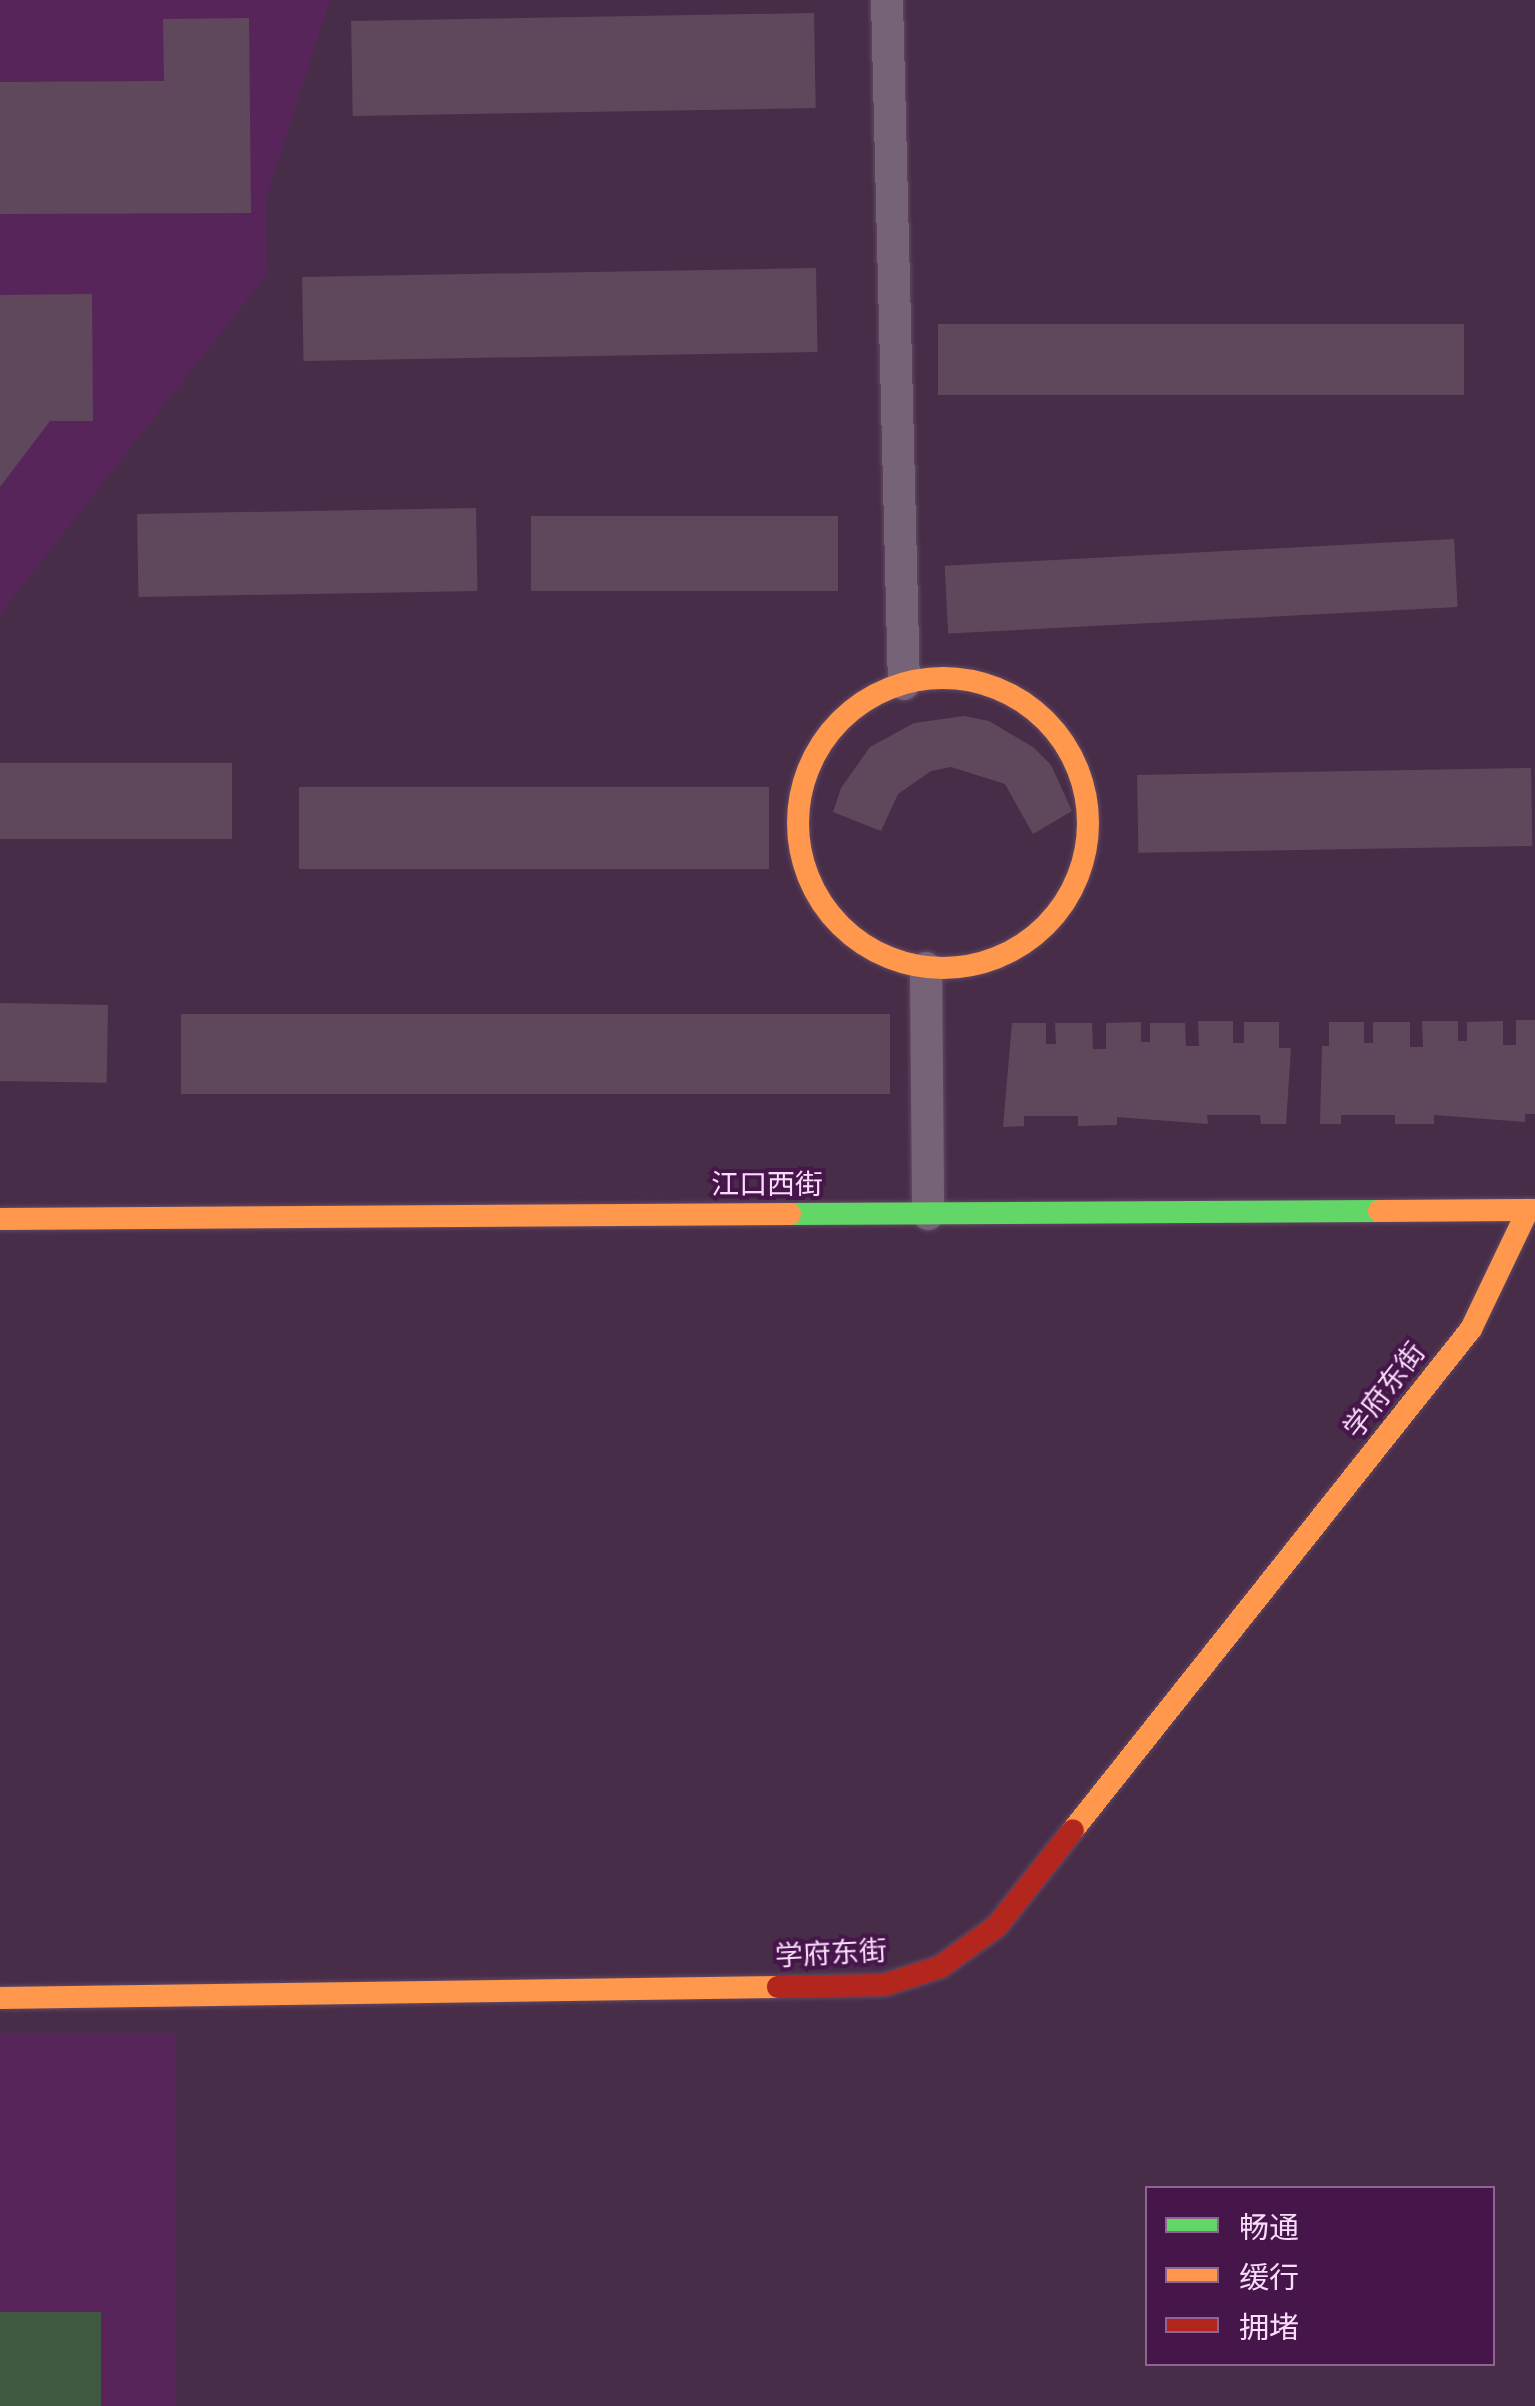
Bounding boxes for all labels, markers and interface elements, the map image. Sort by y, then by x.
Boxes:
street label: 江口西街 [711,1167,823,1201]
street label: 学府东街 [1336,1336,1432,1444]
street label: 学府东街 [774,1933,888,1973]
legend [1145,2186,1495,2366]
text: 畅通 [1239,2208,1299,2247]
text: 缓行 [1239,2258,1299,2297]
text: 拥堵 [1239,2308,1299,2347]

